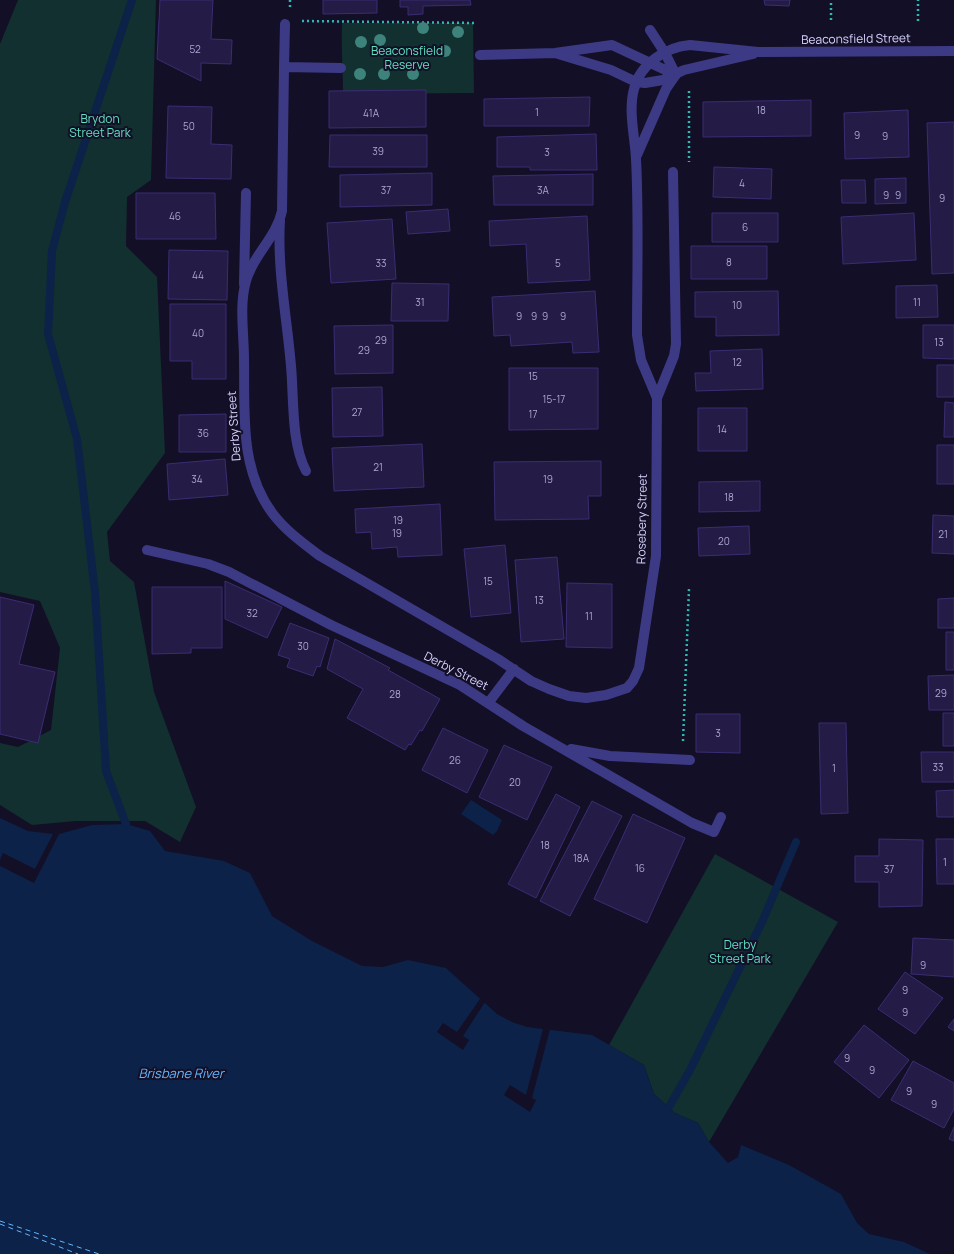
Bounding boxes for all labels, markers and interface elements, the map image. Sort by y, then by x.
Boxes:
street label: Beaconsfield Street [801,29,911,48]
house number: 52 [189,42,201,56]
park label: Beaconsfield Reserve [371,42,443,73]
house number: 18 [756,103,766,117]
house number: 1 [535,105,539,119]
house number: 41A [363,106,380,120]
park label: Brydon Street Park [69,110,132,141]
house number: 50 [183,119,195,133]
house number: 9 [854,128,860,142]
house number: 9 [882,129,888,143]
house number: 39 [372,144,384,158]
house number: 3 [544,145,550,159]
house number: 4 [739,176,745,190]
house number: 37 [381,183,391,197]
house number: 3A [537,183,550,197]
house number: 9 [883,188,889,202]
house number: 9 [895,188,901,202]
house number: 9 [939,191,945,205]
house number: 46 [169,209,181,223]
house number: 6 [742,220,748,234]
house number: 8 [726,255,732,269]
house number: 33 [375,256,387,270]
house number: 5 [555,256,561,270]
house number: 44 [192,268,204,282]
house number: 31 [415,295,425,309]
house number: 11 [913,295,921,309]
house number: 10 [732,298,742,312]
house number: 9 [516,309,522,323]
house number: 9 [531,309,537,323]
house number: 9 [542,309,548,323]
house number: 9 [560,309,566,323]
house number: 40 [192,326,204,340]
house number: 29 [375,333,387,347]
house number: 13 [934,335,944,349]
house number: 29 [358,343,370,357]
house number: 12 [732,355,742,369]
house number: 15 [528,369,538,383]
street label: Derby Street [223,390,244,462]
house number: 15-17 [543,392,565,406]
house number: 27 [352,405,362,419]
house number: 17 [529,407,537,421]
house number: 14 [717,422,727,436]
house number: 36 [197,426,209,440]
house number: 21 [373,460,383,474]
house number: 34 [191,472,203,486]
house number: 19 [543,472,553,486]
street label: Rosebery Street [632,474,651,564]
house number: 18 [724,490,734,504]
house number: 19 [393,513,403,527]
house number: 19 [392,526,402,540]
house number: 21 [938,527,948,541]
house number: 20 [718,534,730,548]
house number: 15 [483,574,493,588]
house number: 13 [534,593,544,607]
house number: 32 [246,606,258,620]
house number: 11 [585,609,593,623]
house number: 30 [297,639,309,653]
street label: Derby Street [421,647,492,694]
house number: 29 [935,686,947,700]
house number: 28 [389,687,401,701]
house number: 3 [715,726,721,740]
house number: 26 [449,753,461,767]
house number: 33 [932,760,944,774]
house number: 1 [832,761,836,775]
house number: 20 [509,775,521,789]
house number: 18 [540,838,550,852]
house number: 18A [573,851,590,865]
house number: 1 [943,855,947,869]
house number: 16 [635,861,645,875]
house number: 37 [884,862,894,876]
park label: Derby Street Park [709,936,772,967]
house number: 9 [920,958,926,972]
house number: 9 [902,983,908,997]
house number: 9 [902,1005,908,1019]
house number: 9 [844,1051,850,1065]
house number: 9 [869,1063,875,1077]
water label: Brisbane River [138,1064,226,1082]
house number: 9 [906,1084,912,1098]
house number: 9 [931,1097,937,1111]

